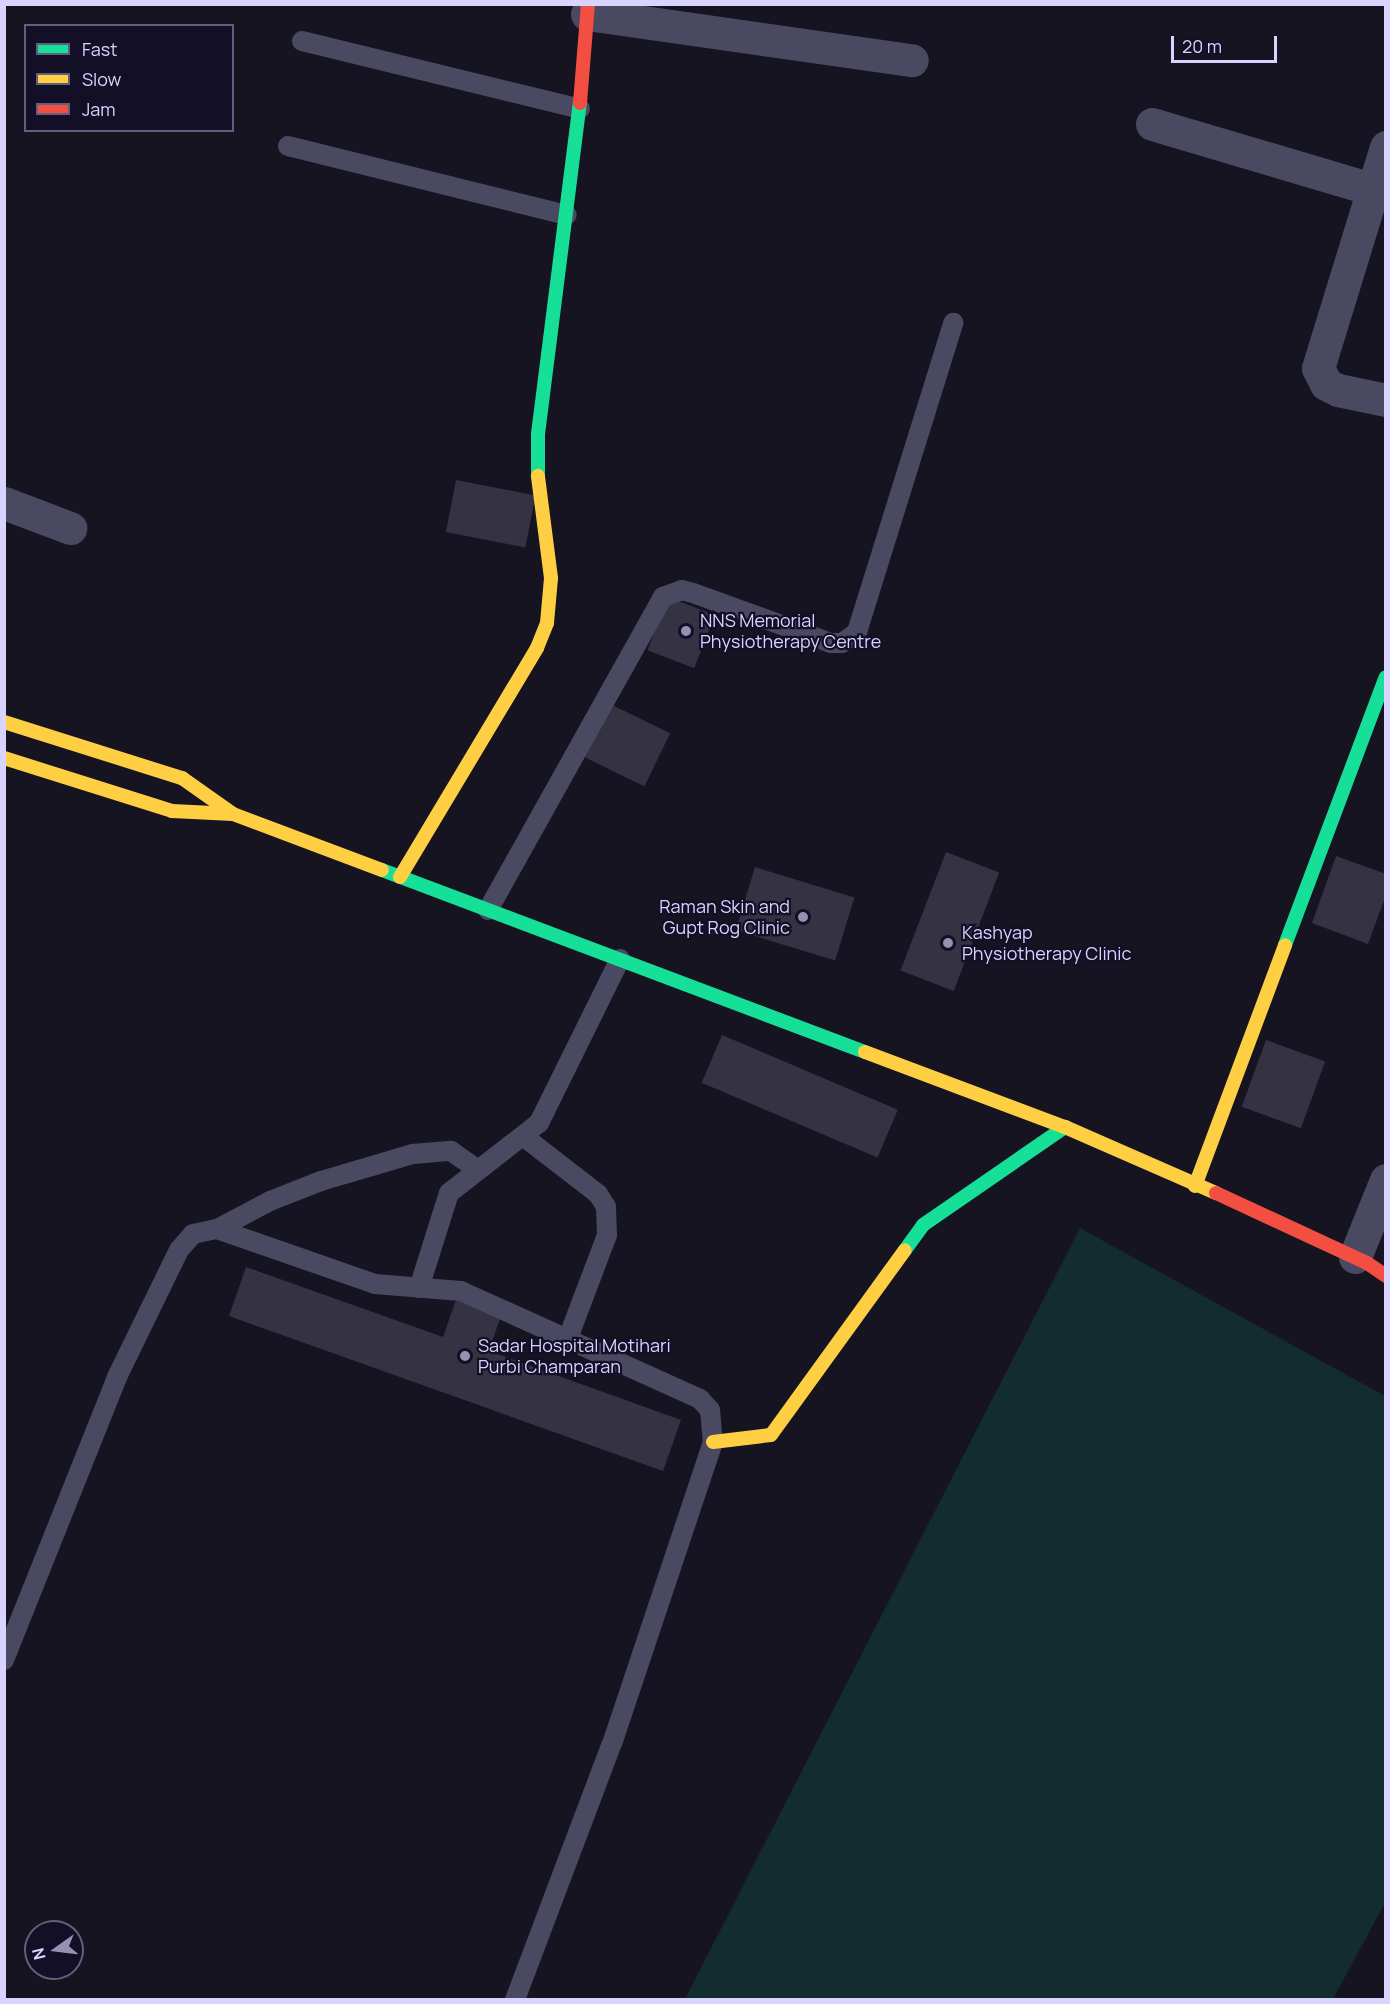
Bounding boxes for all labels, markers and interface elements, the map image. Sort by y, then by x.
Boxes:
legend [24,24,234,132]
scale bar [1174,24,1280,62]
text: 20 m [1182,34,1222,58]
text: Fast [82,37,117,61]
text: Slow [82,67,121,91]
text: Jam [82,97,116,121]
place label: NNS Memorial Physiotherapy Centre [700,610,881,652]
marker: NNS Memorial Physiotherapy Centre [677,622,695,640]
place label: Raman Skin and Gupt Rog Clinic [659,896,790,938]
marker: Raman Skin and Gupt Rog Clinic [794,908,812,926]
place label: Kashyap Physiotherapy Clinic [962,922,1131,964]
marker: Kashyap Physiotherapy Clinic [939,934,957,952]
place label: Sadar Hospital Motihari Purbi Champaran [478,1335,671,1378]
marker: Sadar Hospital Motihari Purbi Champaran [456,1347,474,1365]
north arrow [24,1920,84,1980]
text: N [26,1946,51,1962]

